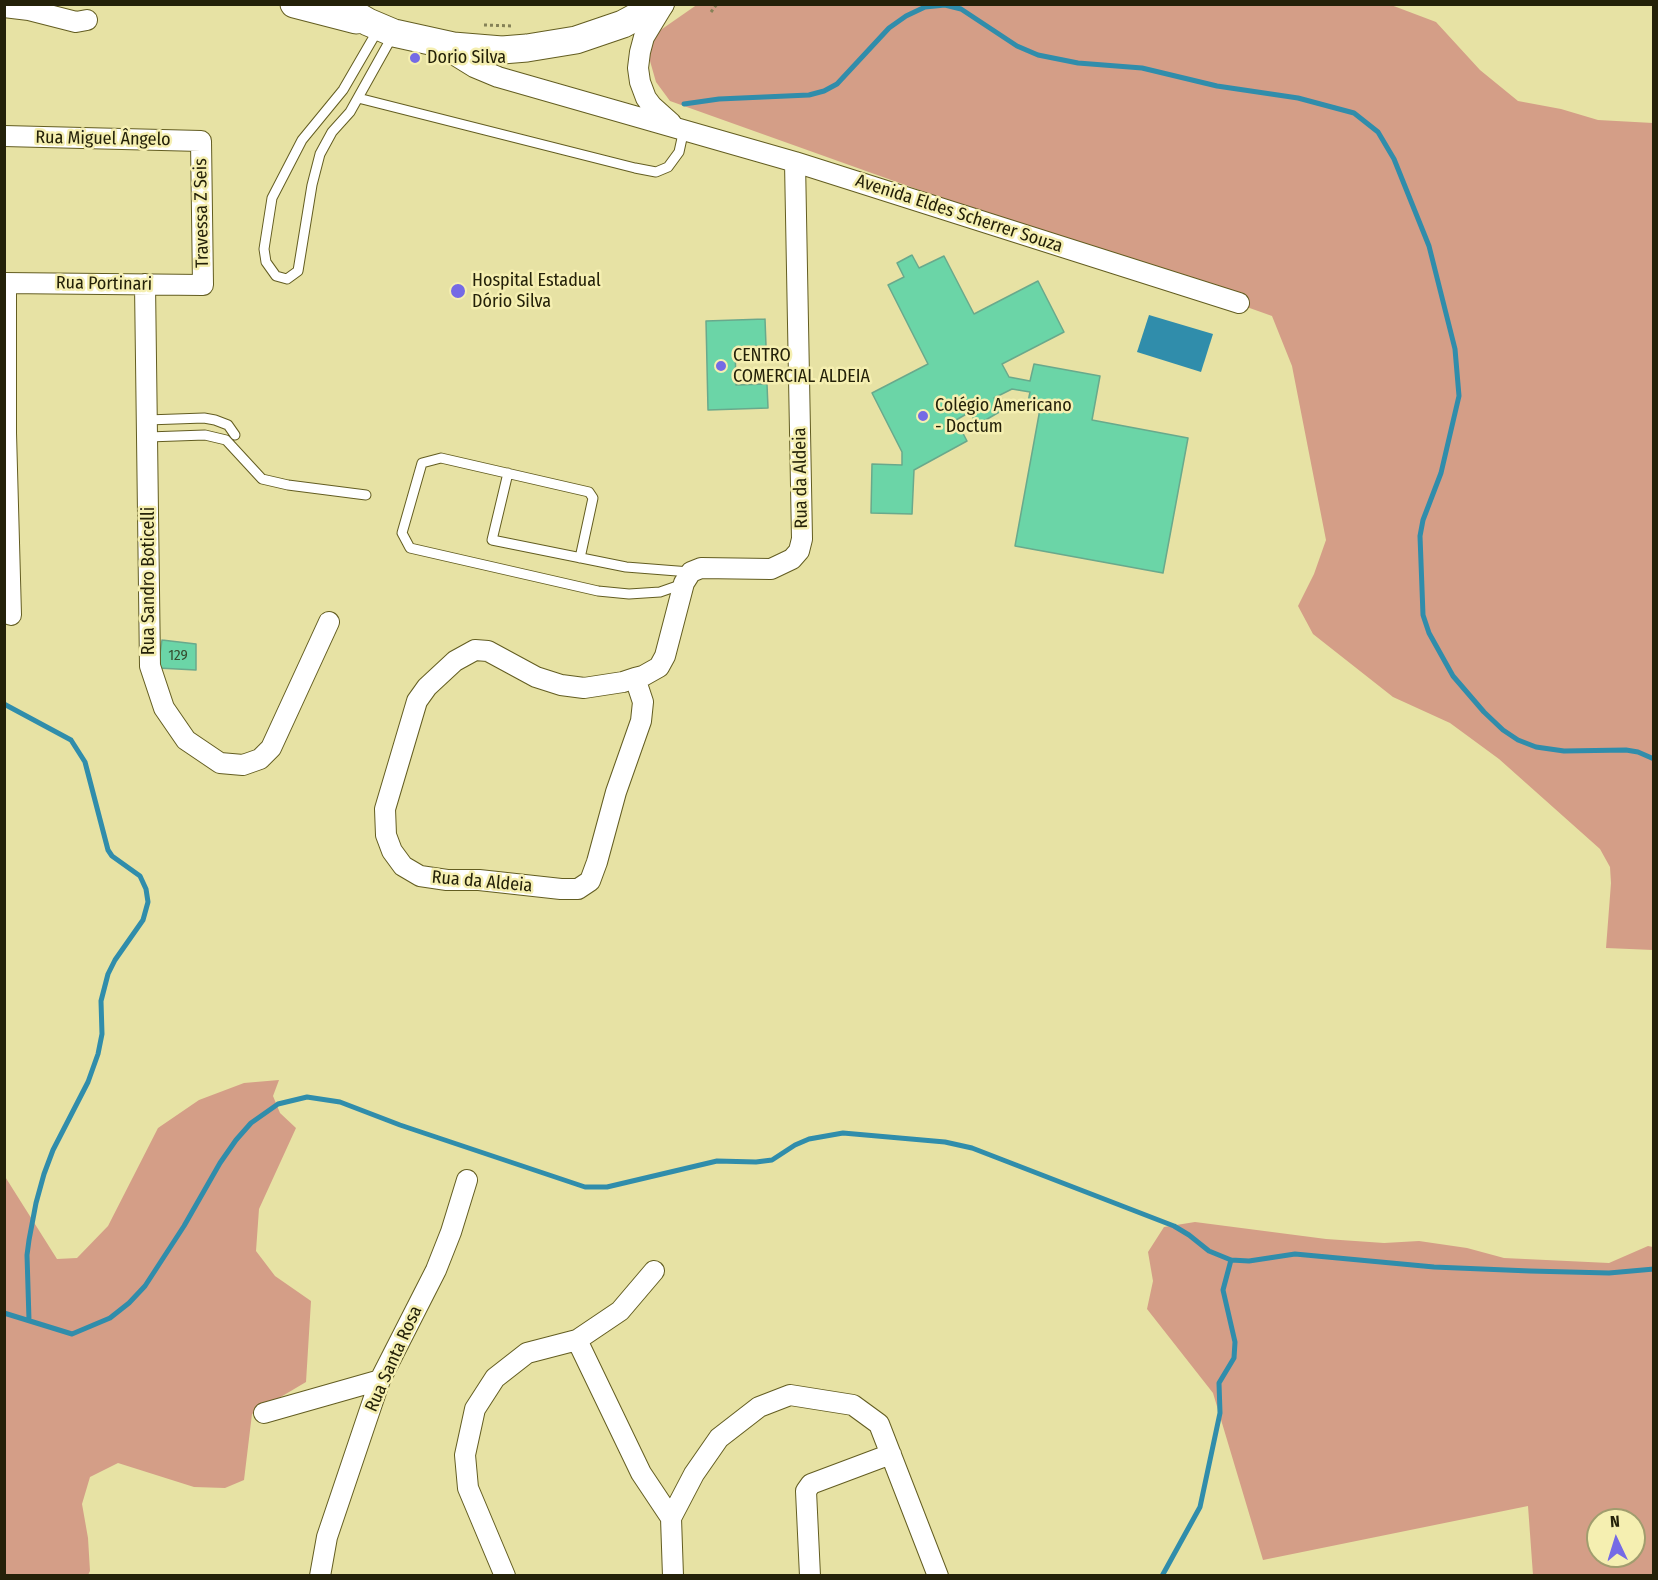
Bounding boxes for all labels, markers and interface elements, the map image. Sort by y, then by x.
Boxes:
place label: Dorio Silva [427,47,506,69]
marker: Dorio Silva [408,51,422,65]
street label: Rua Miguel Ângelo [35,127,171,151]
street label: Travessa Z Seis [190,158,214,268]
street label: Avenida Eldes Scherrer Souza [853,170,1065,258]
place label: Hospital Estadual Dório Silva [472,270,601,312]
street label: Rua Portinari [56,272,152,296]
marker: Hospital Estadual Dório Silva [449,282,467,300]
place label: CENTRO COMERCIAL ALDEIA [733,345,870,388]
marker: CENTRO COMERCIAL ALDEIA [714,359,728,373]
place label: Colégio Americano - Doctum [935,395,1072,438]
marker: Colégio Americano - Doctum [916,409,930,423]
street label: Rua da Aldeia [789,427,813,529]
street label: Rua Sandro Boticelli [138,507,160,655]
house number: 129 [168,647,188,665]
street label: Rua da Aldeia [431,867,533,897]
street label: Rua Santa Rosa [361,1303,427,1415]
north arrow [1586,1508,1646,1568]
text: N [1609,1512,1620,1531]

